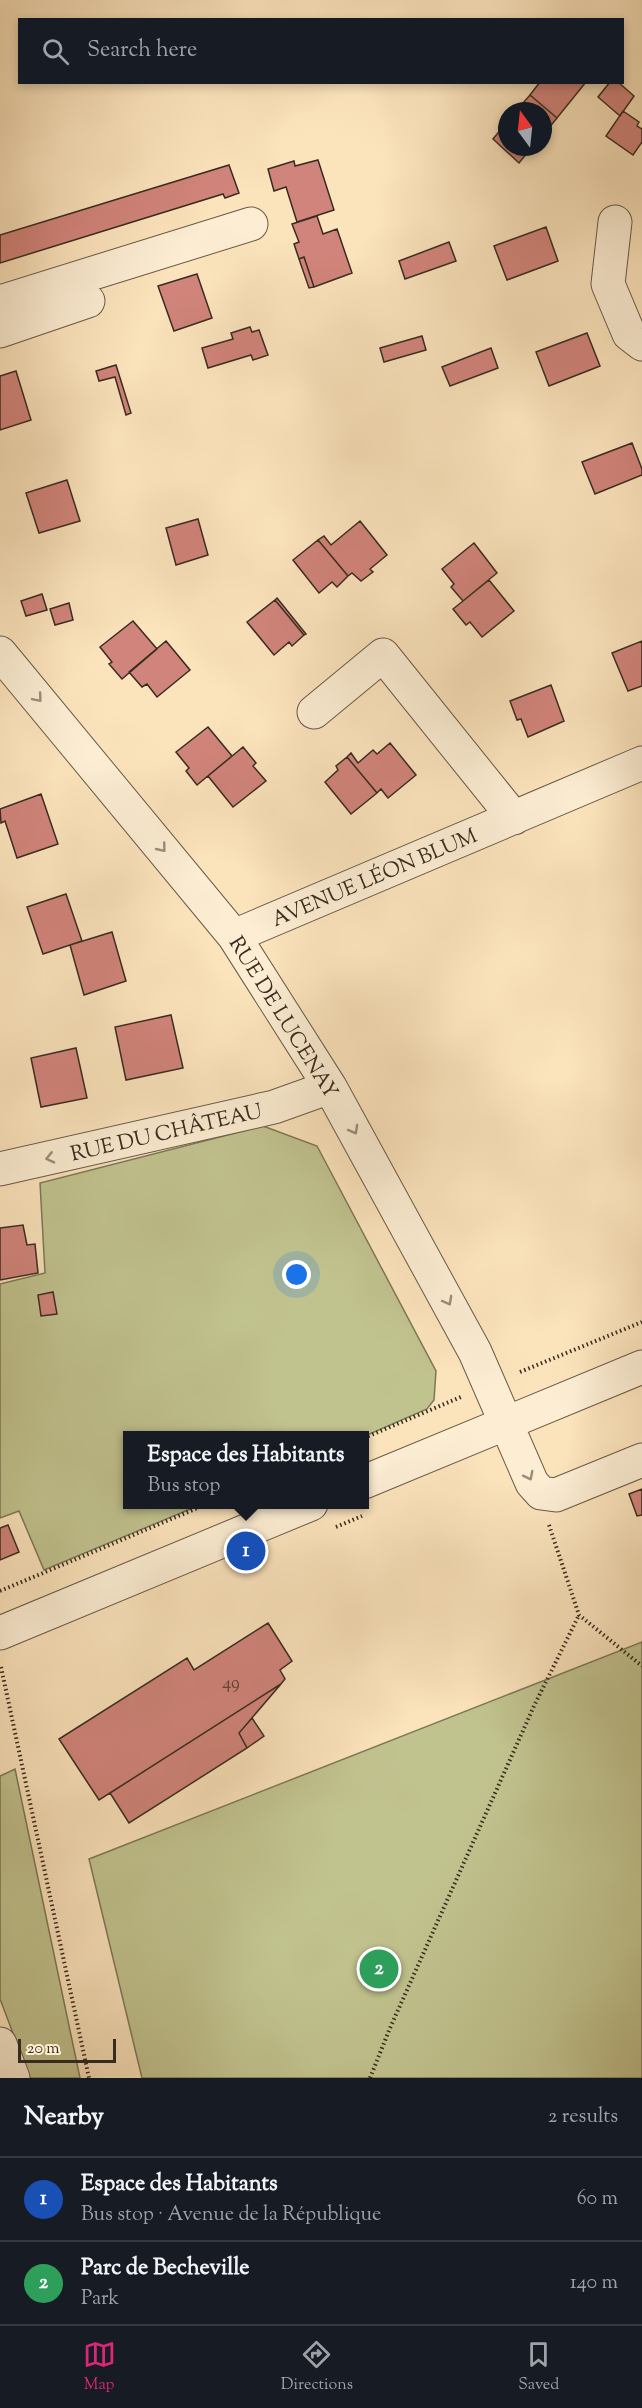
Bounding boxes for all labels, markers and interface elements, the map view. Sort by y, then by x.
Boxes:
search box [18,18,624,84]
icon: search [39,35,72,68]
text: Search here [87,35,197,67]
north arrow [498,102,552,156]
one-way arrow [31,691,42,702]
street label: AVENUE LÉON BLUM [267,822,482,936]
one-way arrow [155,841,166,852]
street label: RUE DE LUCENAY [220,931,344,1105]
street label: RUE DU CHÂTEAU [68,1097,265,1171]
one-way arrow [347,1124,358,1135]
one-way arrow [45,1150,55,1163]
your location [282,1260,311,1289]
one-way arrow [441,1295,452,1306]
popup [123,1431,369,1509]
text: Espace des Habitants [148,1440,344,1472]
one-way arrow [522,1470,533,1480]
text: Bus stop [148,1472,220,1501]
pin: 1 [226,1528,266,1574]
house number: 49 [222,1671,240,1697]
pin: 2 [360,1946,398,1992]
scale bar [18,2036,116,2064]
text: 20 m [27,2038,60,2061]
text: Nearby [24,2099,104,2136]
text: 2 results [548,2103,618,2132]
text: Espace des Habitants [81,2169,278,2201]
text: 1 [40,2185,47,2214]
text: 60 m [577,2185,618,2214]
text: Bus stop · Avenue de la République [81,2201,381,2230]
text: Parc de Becheville [81,2253,250,2285]
text: 2 [39,2269,48,2298]
text: 140 m [570,2269,618,2298]
text: Park [81,2285,119,2314]
tab: Map [83,2338,116,2397]
tab: Directions [281,2338,353,2397]
tab: Saved [518,2338,559,2397]

